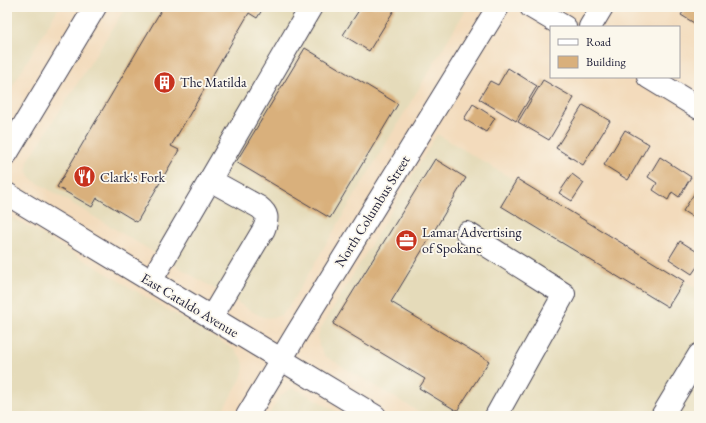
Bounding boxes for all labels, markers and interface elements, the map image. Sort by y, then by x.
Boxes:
legend [550,26,680,78]
text: Road [586,34,612,50]
text: Building [586,54,627,70]
building icon: The Matilda [151,69,177,95]
place label: The Matilda [180,73,247,91]
street label: North Columbus Street [330,151,414,270]
restaurant icon: Clark's Fork [71,164,97,190]
place label: Clark's Fork [100,168,166,186]
place label: Lamar Advertising of Spokane [422,223,523,257]
office icon: Lamar Advertising of Spokane [394,227,420,253]
street label: East Cataldo Avenue [138,269,243,342]

